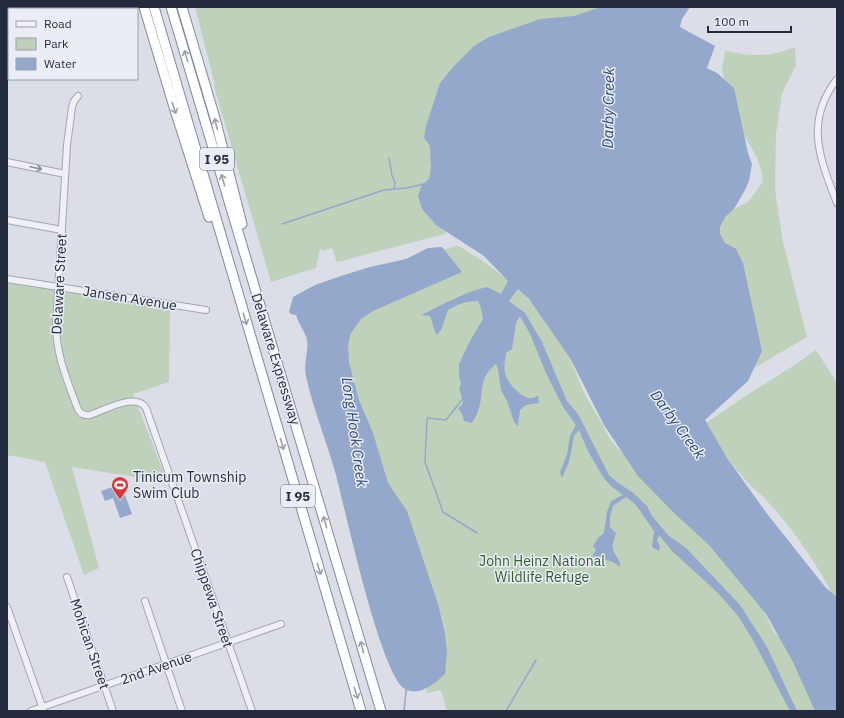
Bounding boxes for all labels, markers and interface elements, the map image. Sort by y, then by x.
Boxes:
legend [8,8,138,80]
scale bar [708,8,791,34]
text: 100 m [714,14,749,29]
text: Road [44,16,72,31]
text: Park [44,36,69,51]
one-way arrow [182,49,189,62]
text: Water [44,56,77,71]
water label: Darby Creek [598,67,618,148]
one-way arrow [171,101,178,114]
one-way arrow [212,118,219,131]
road number: I 95 [200,148,234,170]
one-way arrow [29,164,42,172]
one-way arrow [219,174,226,187]
street label: Delaware Street [47,233,71,335]
street label: Jansen Avenue [82,282,179,314]
street label: Delaware Expressway [247,291,305,427]
one-way arrow [242,313,249,326]
water label: Long Hook Creek [338,376,372,488]
water label: Darby Creek [647,386,709,462]
one-way arrow [279,437,286,450]
place label: Tinicum Township Swim Club [133,468,246,502]
sports icon: Tinicum Township Swim Club [110,475,130,500]
road number: I 95 [281,485,315,507]
one-way arrow [321,516,328,529]
street label: Chippewa Street [187,546,237,650]
park label: John Heinz National Wildlife Refuge [479,552,605,586]
one-way arrow [316,562,323,575]
street label: Mohican Street [66,596,114,692]
one-way arrow [357,640,365,653]
street label: 2nd Avenue [118,647,194,689]
one-way arrow [353,687,360,700]

